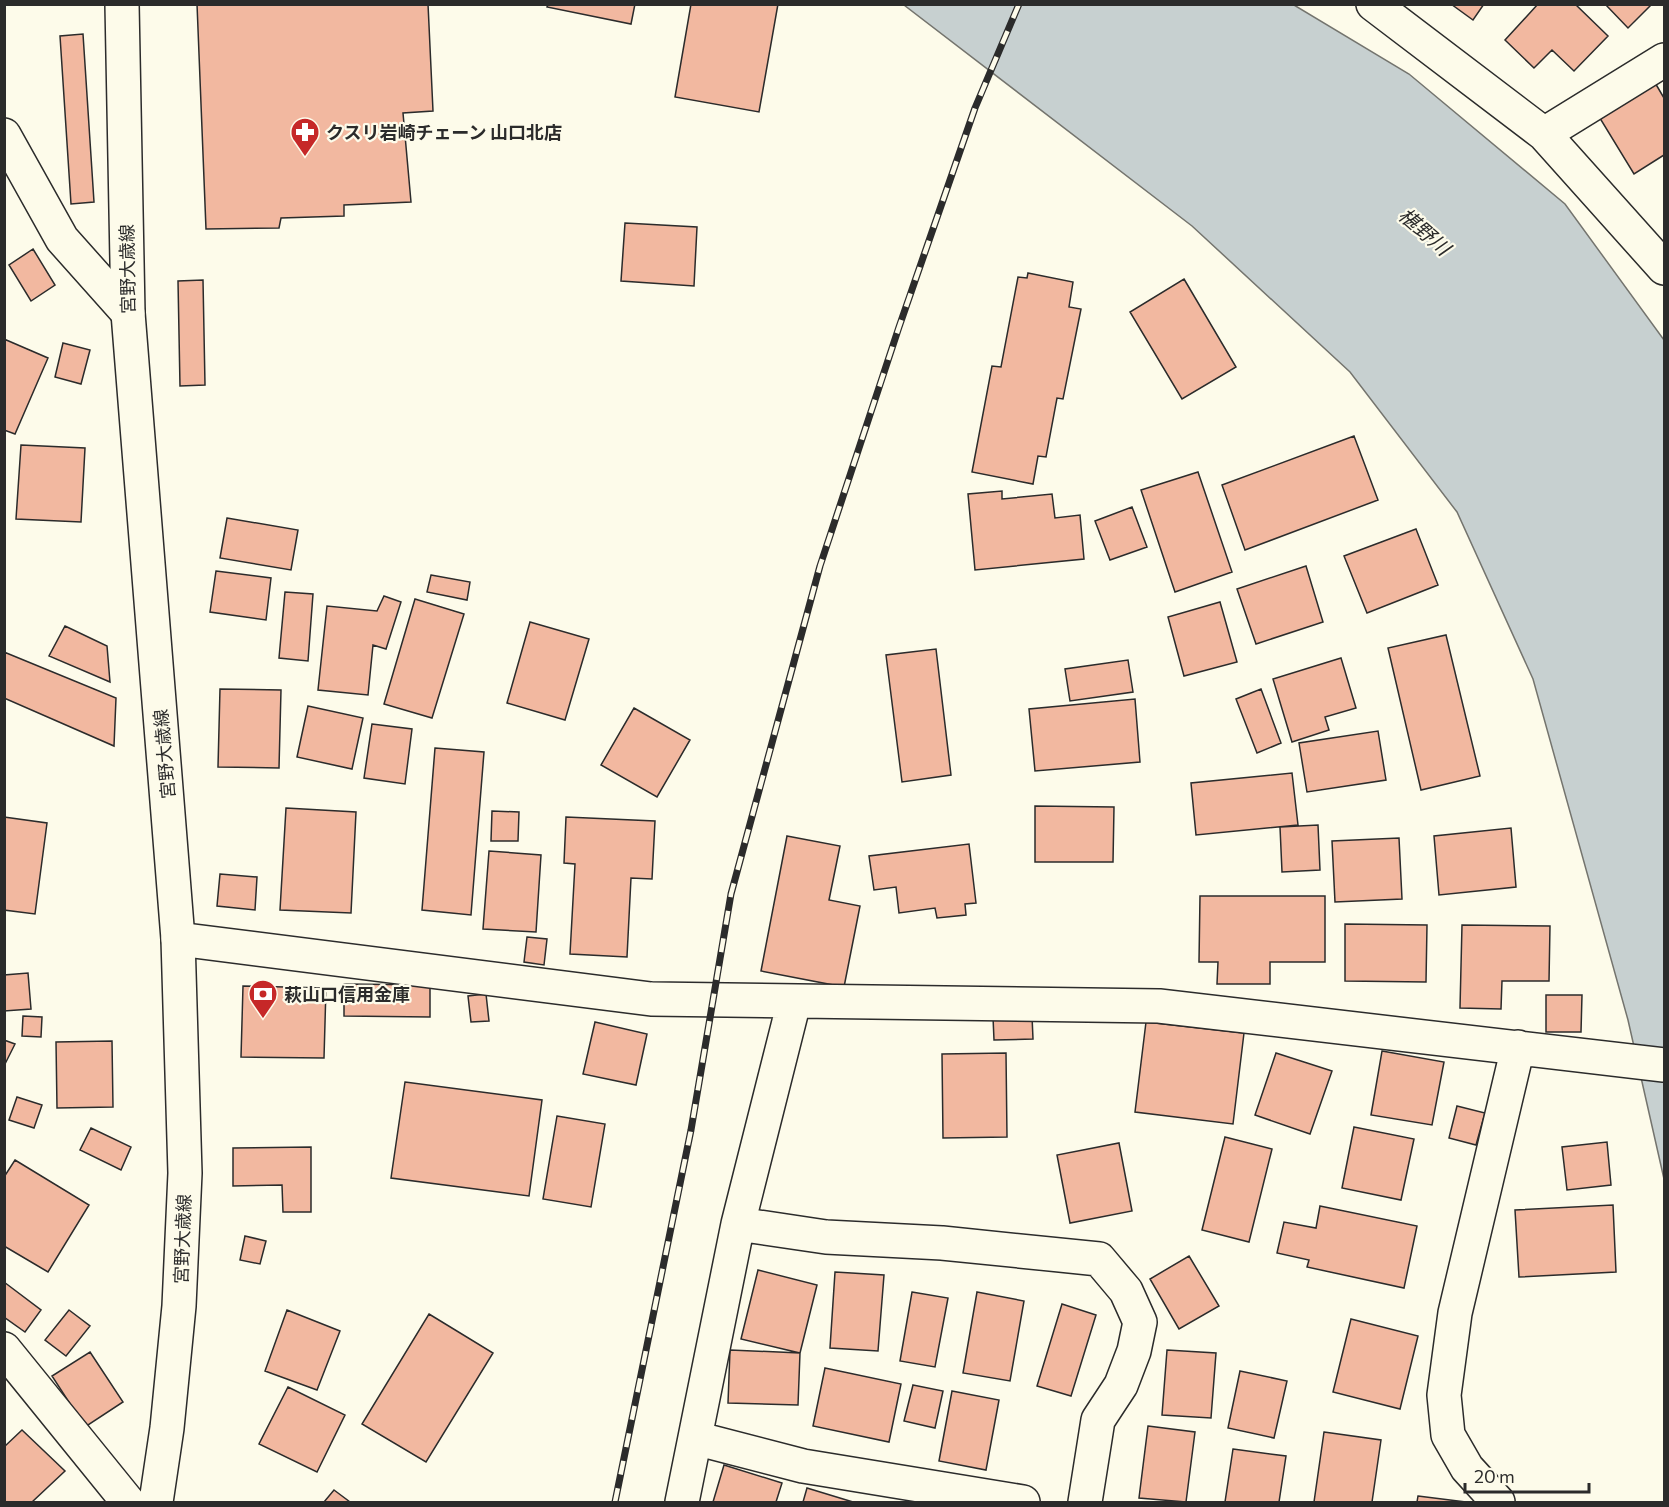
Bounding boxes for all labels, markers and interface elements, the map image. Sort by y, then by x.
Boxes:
pharmacy icon: クスリ岩崎チェーン 山口北店 [289,116,321,158]
place label: クスリ岩崎チェーン 山口北店 [326,121,562,143]
water label: 椹野川 [1394,202,1457,261]
street label: 宮野大歳線 [115,224,139,314]
street label: 宮野大歳線 [149,708,179,800]
bank icon: 萩山口信用金庫 [247,978,279,1020]
place label: 萩山口信用金庫 [284,983,410,1005]
street label: 宮野大歳線 [169,1194,195,1284]
scale bar [1465,1456,1590,1494]
text: 20 m [1474,1465,1515,1487]

